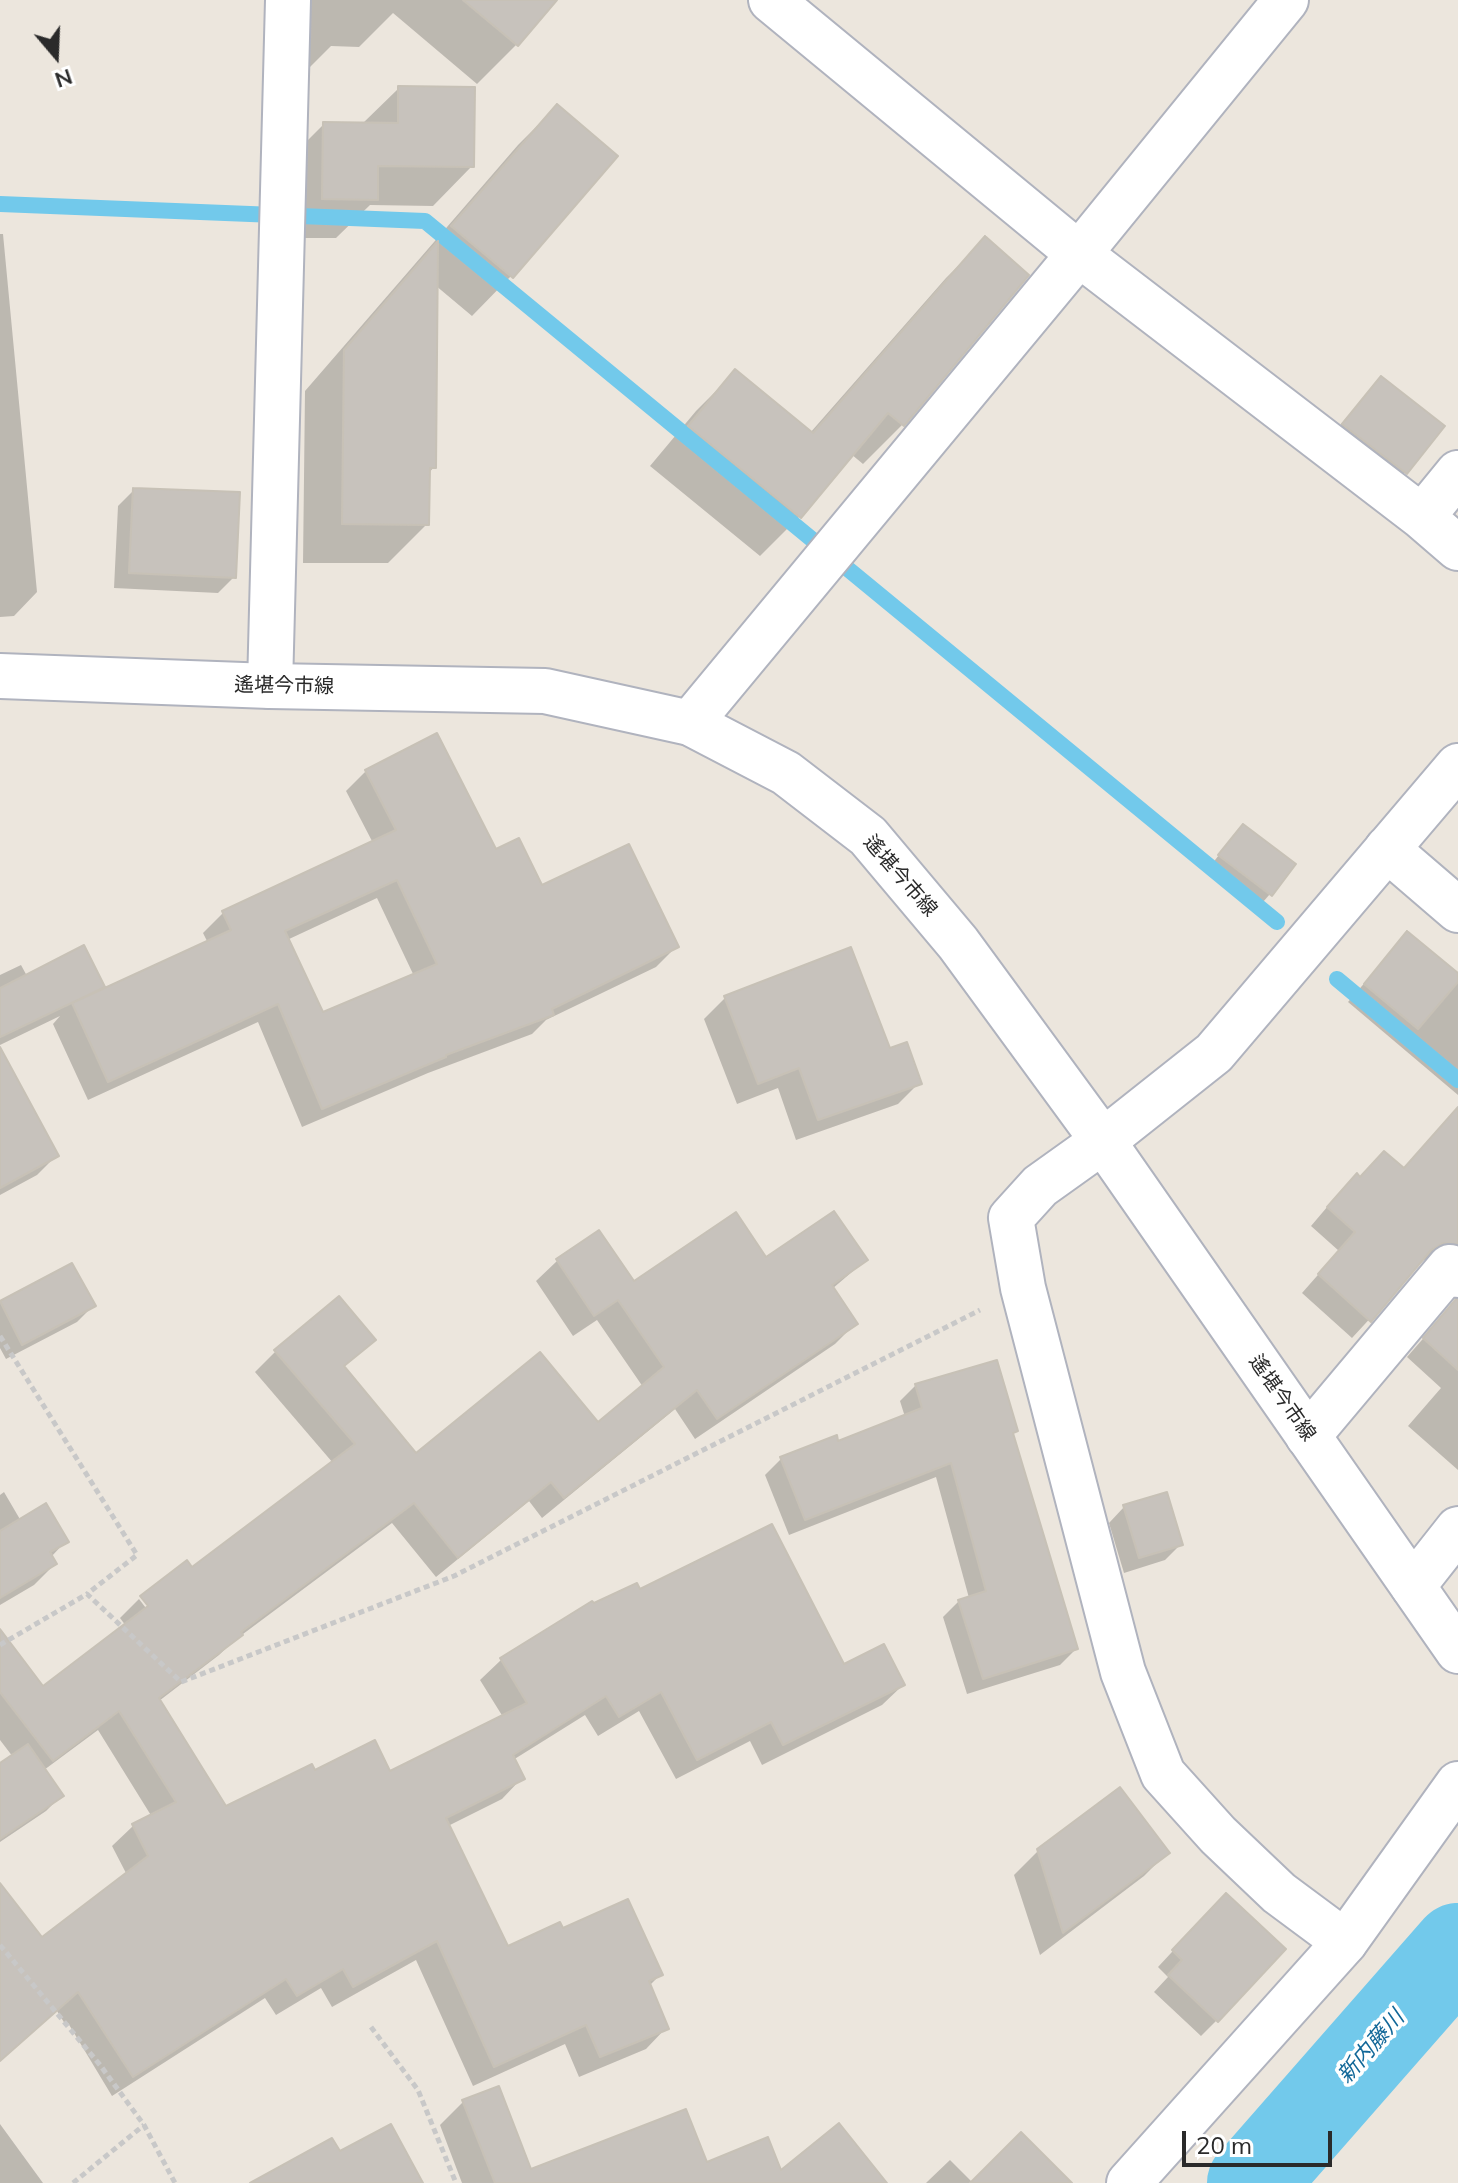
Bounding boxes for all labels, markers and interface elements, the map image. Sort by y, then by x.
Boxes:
north arrow [16,16,96,96]
text: N [51,63,76,95]
street label: 遙堪今市線 [234,673,334,699]
street label: 遙堪今市線 [858,830,942,922]
street label: 遙堪今市線 [1243,1350,1321,1446]
water label: 新内藤川 [1332,2005,1410,2089]
scale bar [1186,2115,1336,2165]
text: 20 m [1196,2130,1252,2160]

